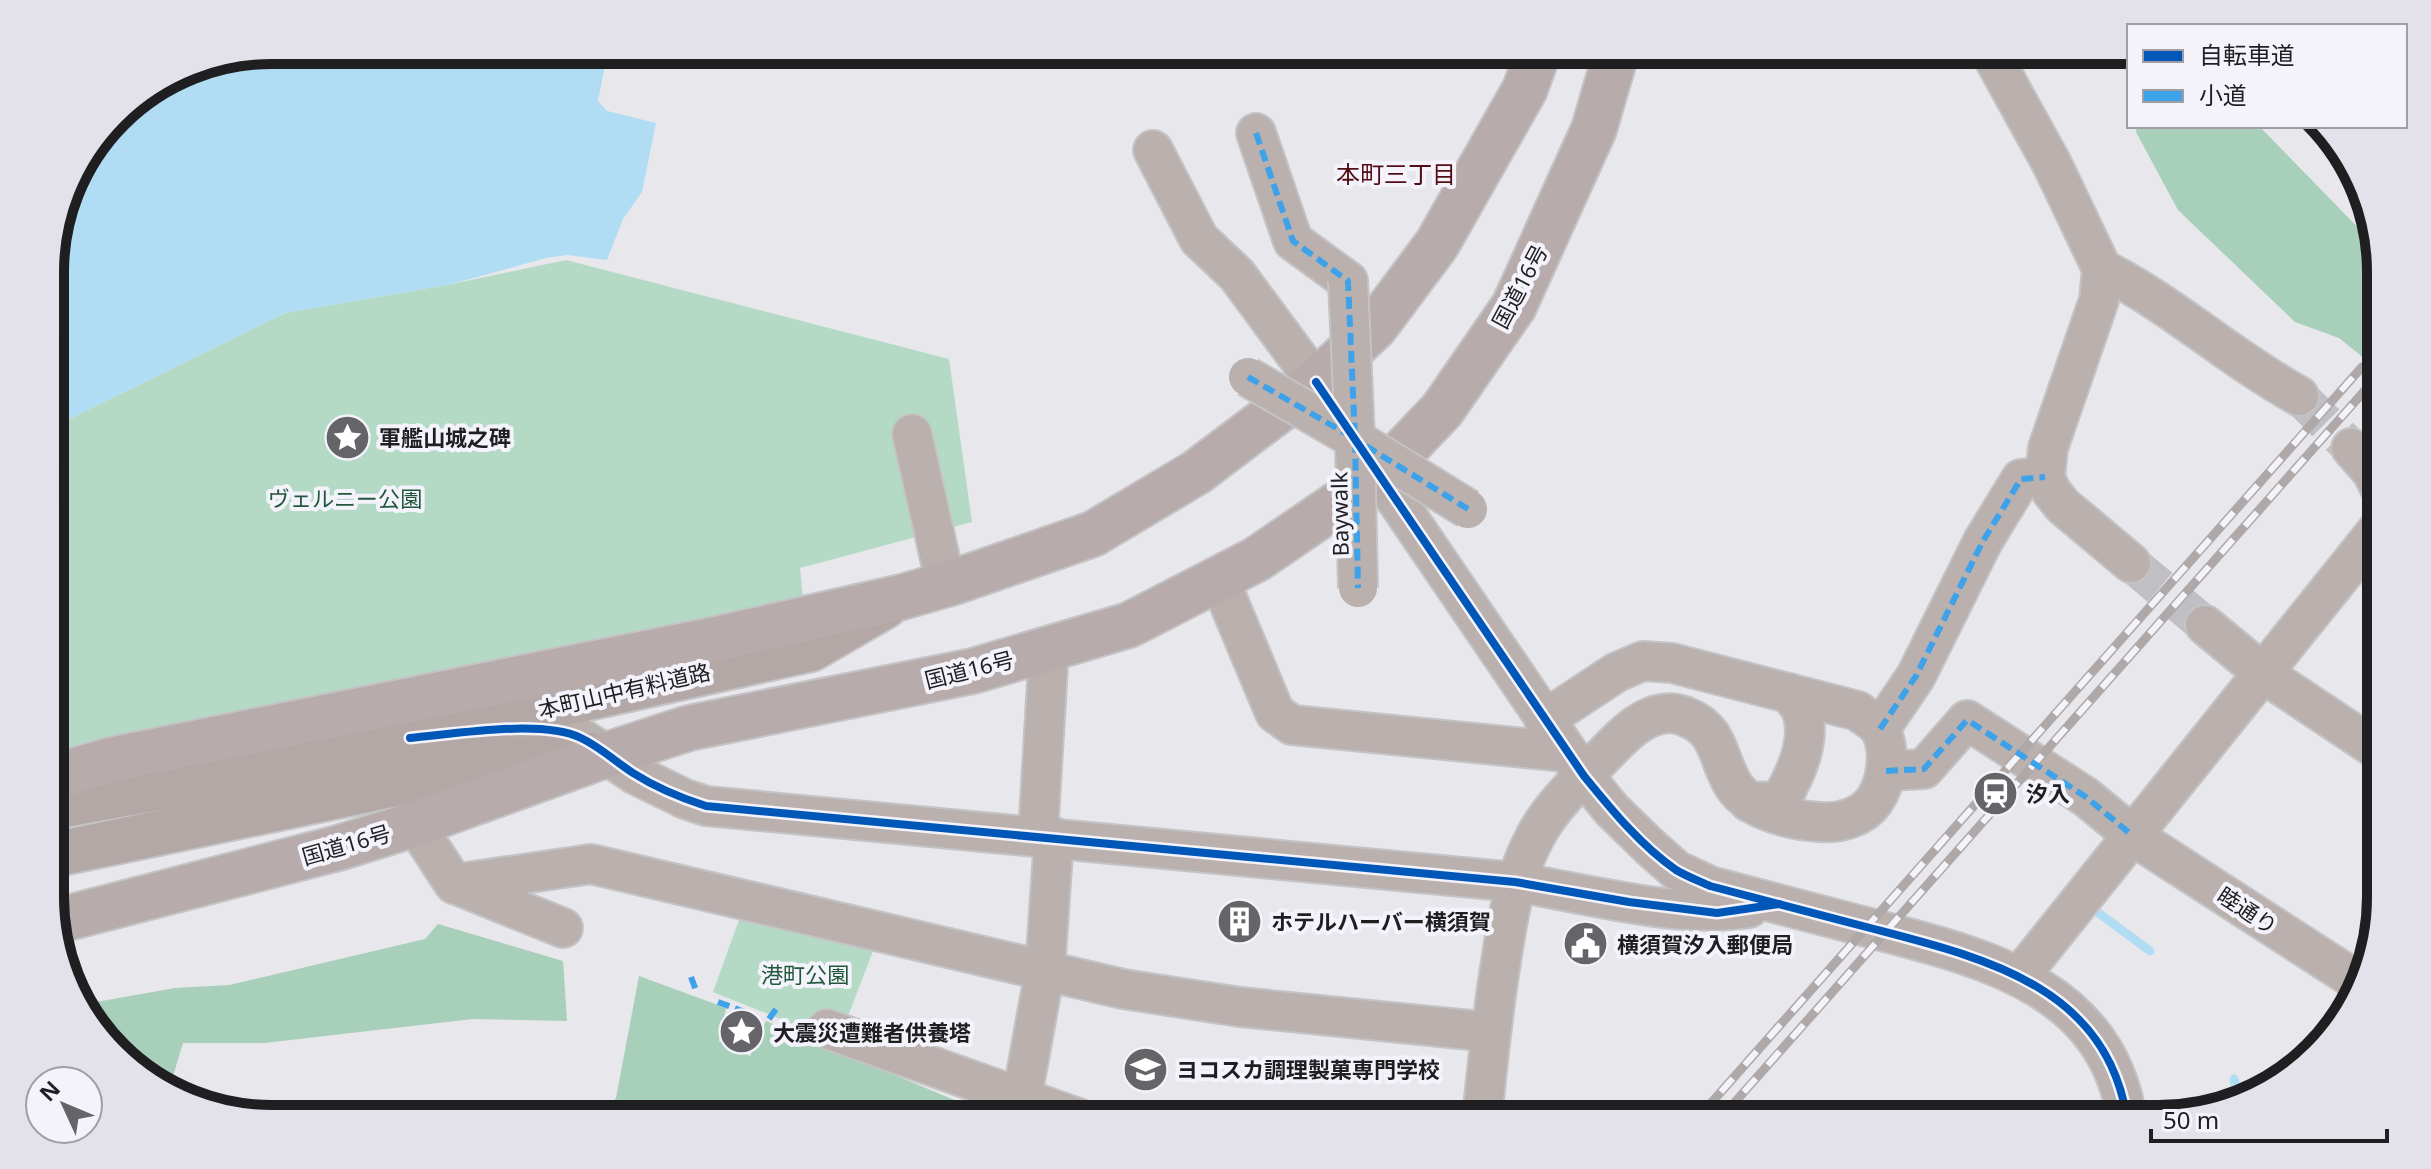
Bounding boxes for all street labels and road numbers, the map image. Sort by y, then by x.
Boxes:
street label: 国道16号 [1484,239,1554,333]
street label: Baywalk [1323,471,1355,557]
street label: 国道16号 [921,643,1017,695]
street label: 本町山中有料道路 [535,656,713,724]
street label: 国道16号 [298,817,394,871]
street label: 睦通り [2212,879,2284,941]

